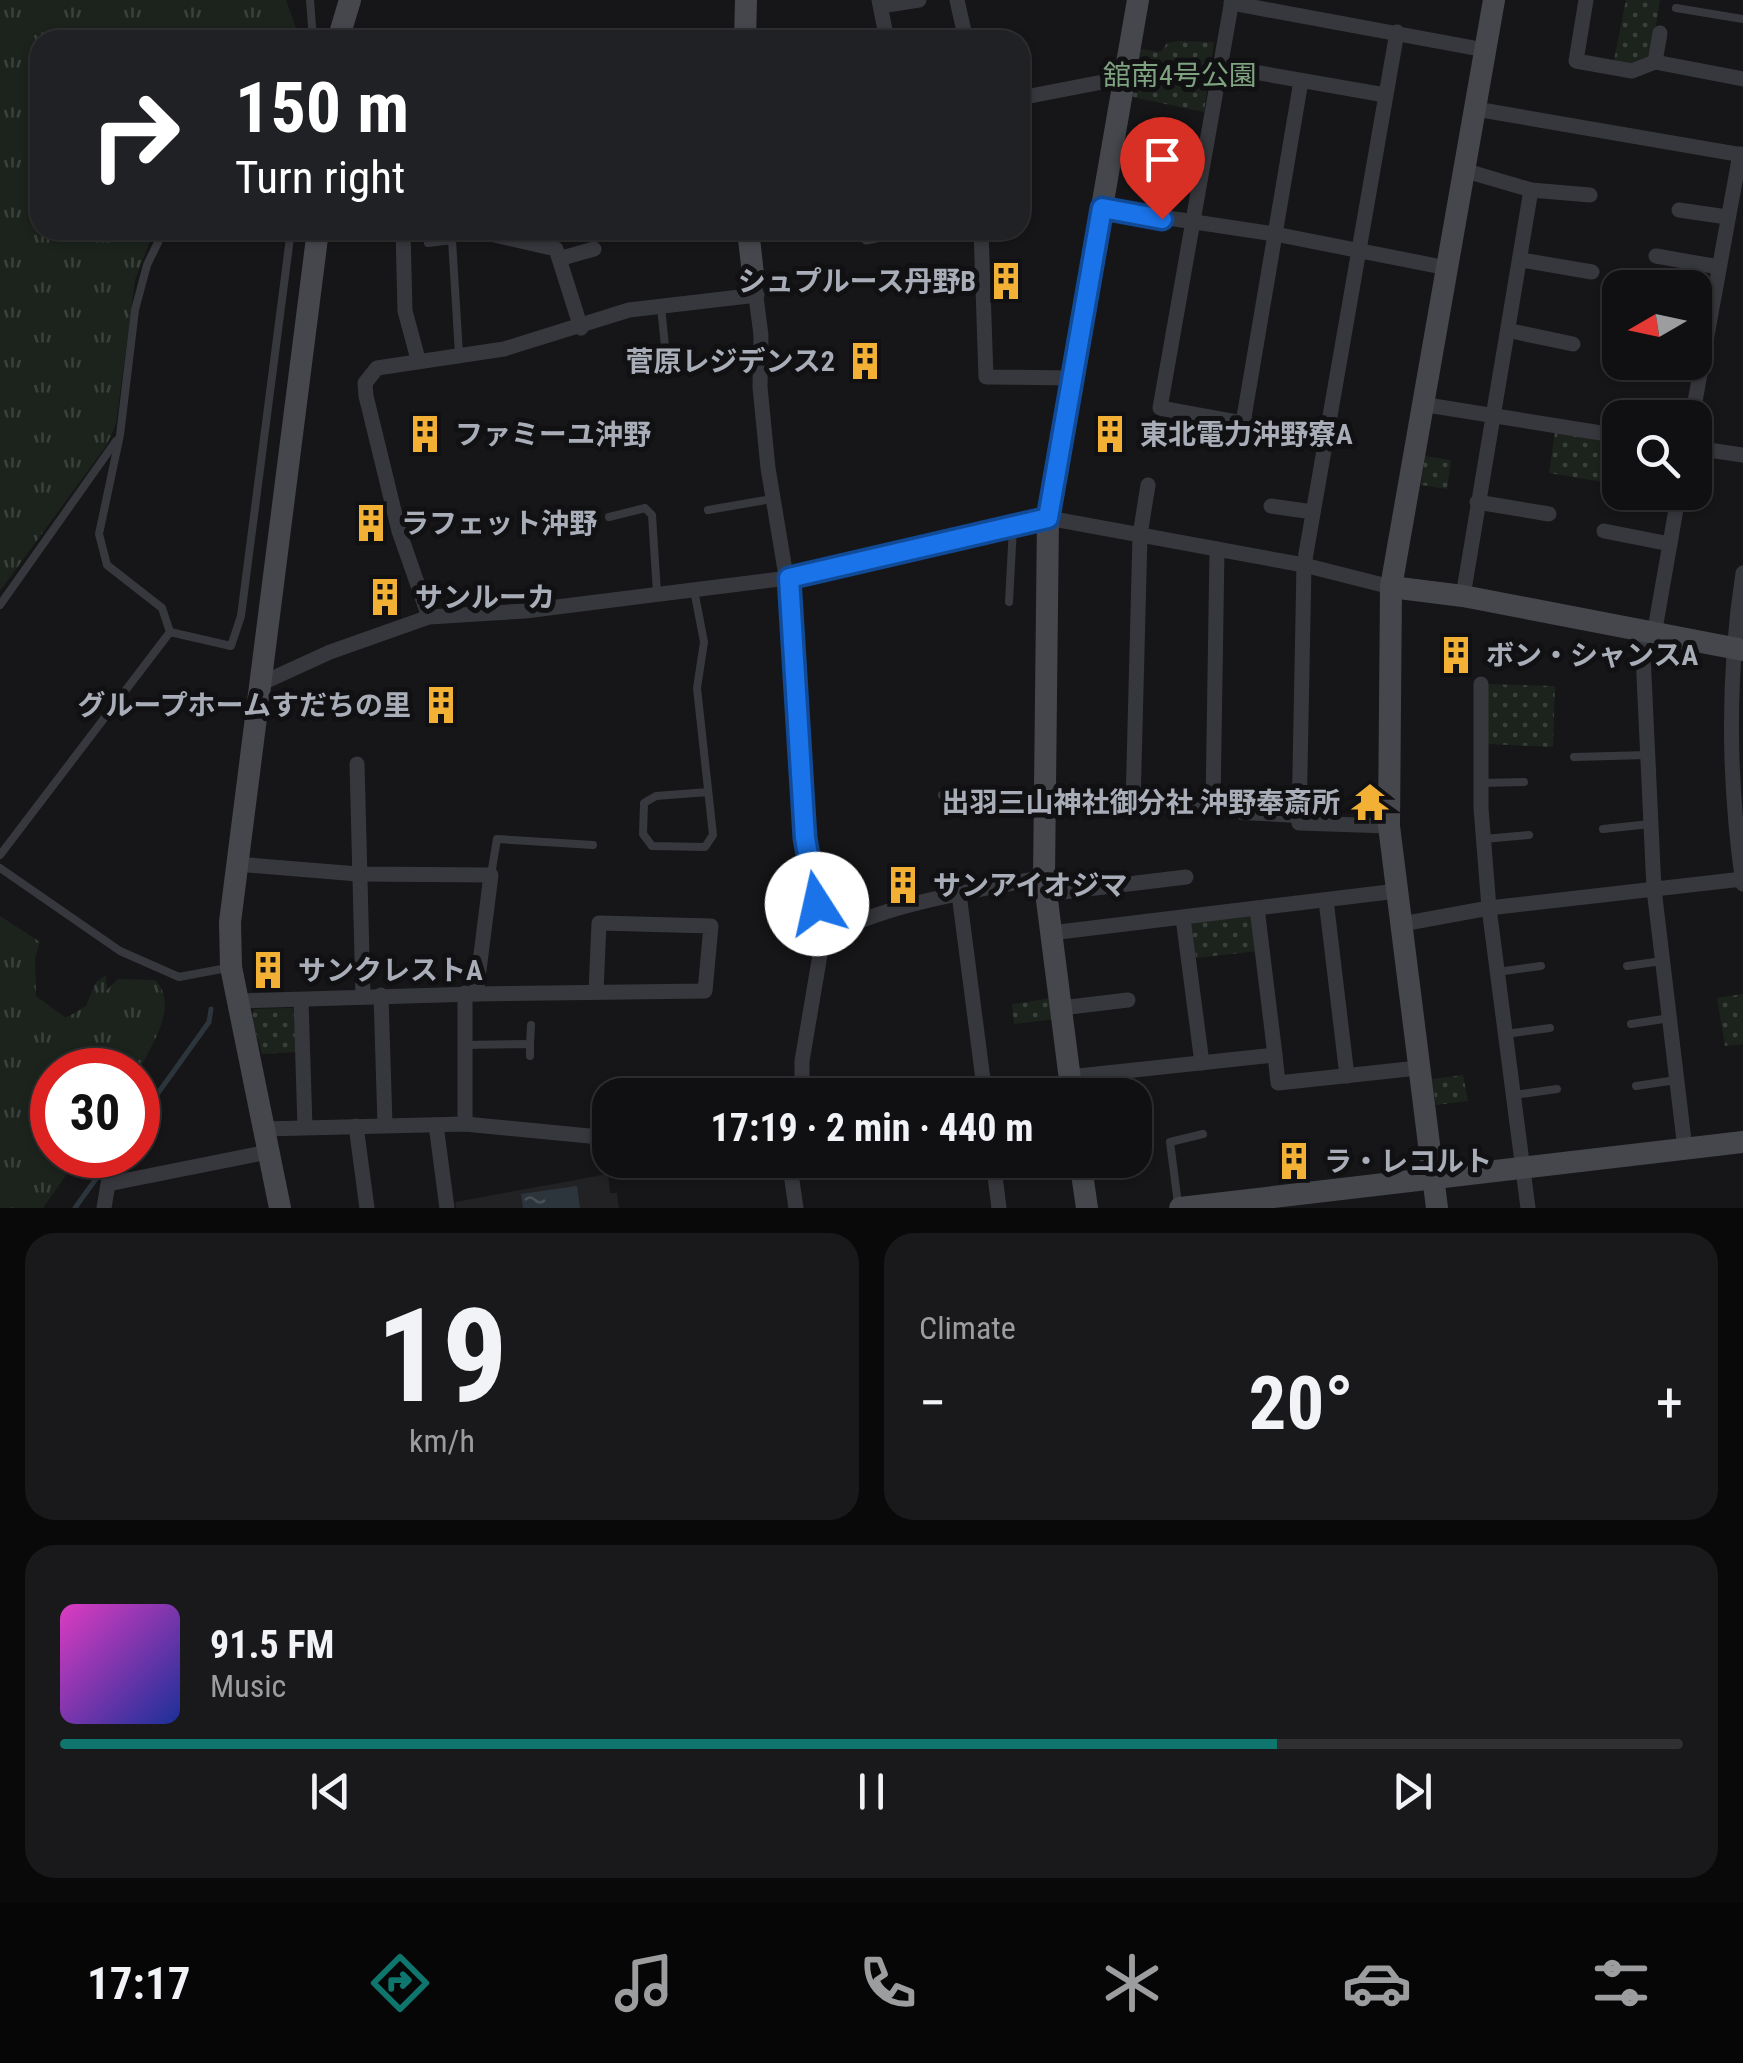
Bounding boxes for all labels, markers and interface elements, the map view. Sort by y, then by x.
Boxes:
park label: 舘南4号公園 [1103,59,1257,92]
text: 150 m [235,67,409,149]
icon: right [70,70,200,200]
pin [1120,117,1205,220]
icon: arrive [1135,132,1190,187]
text: Turn right [235,151,405,204]
building icon: シュプルース丹野B [985,260,1027,302]
place label: シュプルース丹野B [738,265,976,298]
north arrow [1602,270,1712,380]
map controls [1602,270,1712,510]
building icon: 菅原レジデンス2 [844,340,886,382]
place label: 菅原レジデンス2 [625,345,835,378]
button: search [1602,400,1712,510]
building icon: ファミーユ沖野 [404,413,446,455]
building icon: 東北電力沖野寮A [1089,413,1131,455]
place label: ファミーユ沖野 [455,418,651,451]
place label: 東北電力沖野寮A [1140,418,1353,451]
building icon: ラフェット沖野 [350,502,392,544]
place label: ラフェット沖野 [401,507,597,540]
building icon: サンルーカ [364,576,406,618]
place label: サンルーカ [415,581,555,614]
building icon: ボン・シャンスA [1435,634,1477,676]
place label: ボン・シャンスA [1486,639,1698,672]
building icon: グループホームすだちの里 [420,684,462,726]
place label: グループホームすだちの里 [78,689,411,722]
temple icon: 出羽三山神社御分社 沖野奉斎所 [1349,781,1391,823]
place label: 出羽三山神社御分社 沖野奉斎所 [942,786,1340,819]
position arrow [765,852,869,956]
building icon: サンアイオジマ [882,864,924,906]
place label: サンアイオジマ [933,869,1128,902]
building icon: サンクレストA [247,949,289,991]
place label: サンクレストA [298,954,483,987]
speed limit sign: 30 [30,1048,160,1178]
text: 17:19 · 2 min · 440 m [711,1106,1033,1150]
building icon: ラ・レコルト [1273,1140,1315,1182]
place label: ラ・レコルト [1324,1145,1492,1178]
text: 19 [376,1280,508,1433]
text: Climate [919,1309,1016,1347]
text: 20° [1249,1359,1354,1447]
text: − [919,1371,947,1435]
text: + [1656,1371,1683,1435]
text: km/h [409,1422,475,1460]
text: 91.5 FM [210,1623,334,1667]
text: Music [210,1667,286,1705]
icon: previous [303,1764,358,1819]
icon: pause [844,1764,899,1819]
icon: next [1385,1764,1440,1819]
icon: directions [365,1948,435,2018]
icon: music [609,1948,679,2018]
icon: phone [853,1948,923,2018]
icon: climate [1097,1948,1167,2018]
icon: car [1342,1948,1412,2018]
icon: filters [1586,1948,1656,2018]
text: 17:17 [87,1957,190,2010]

